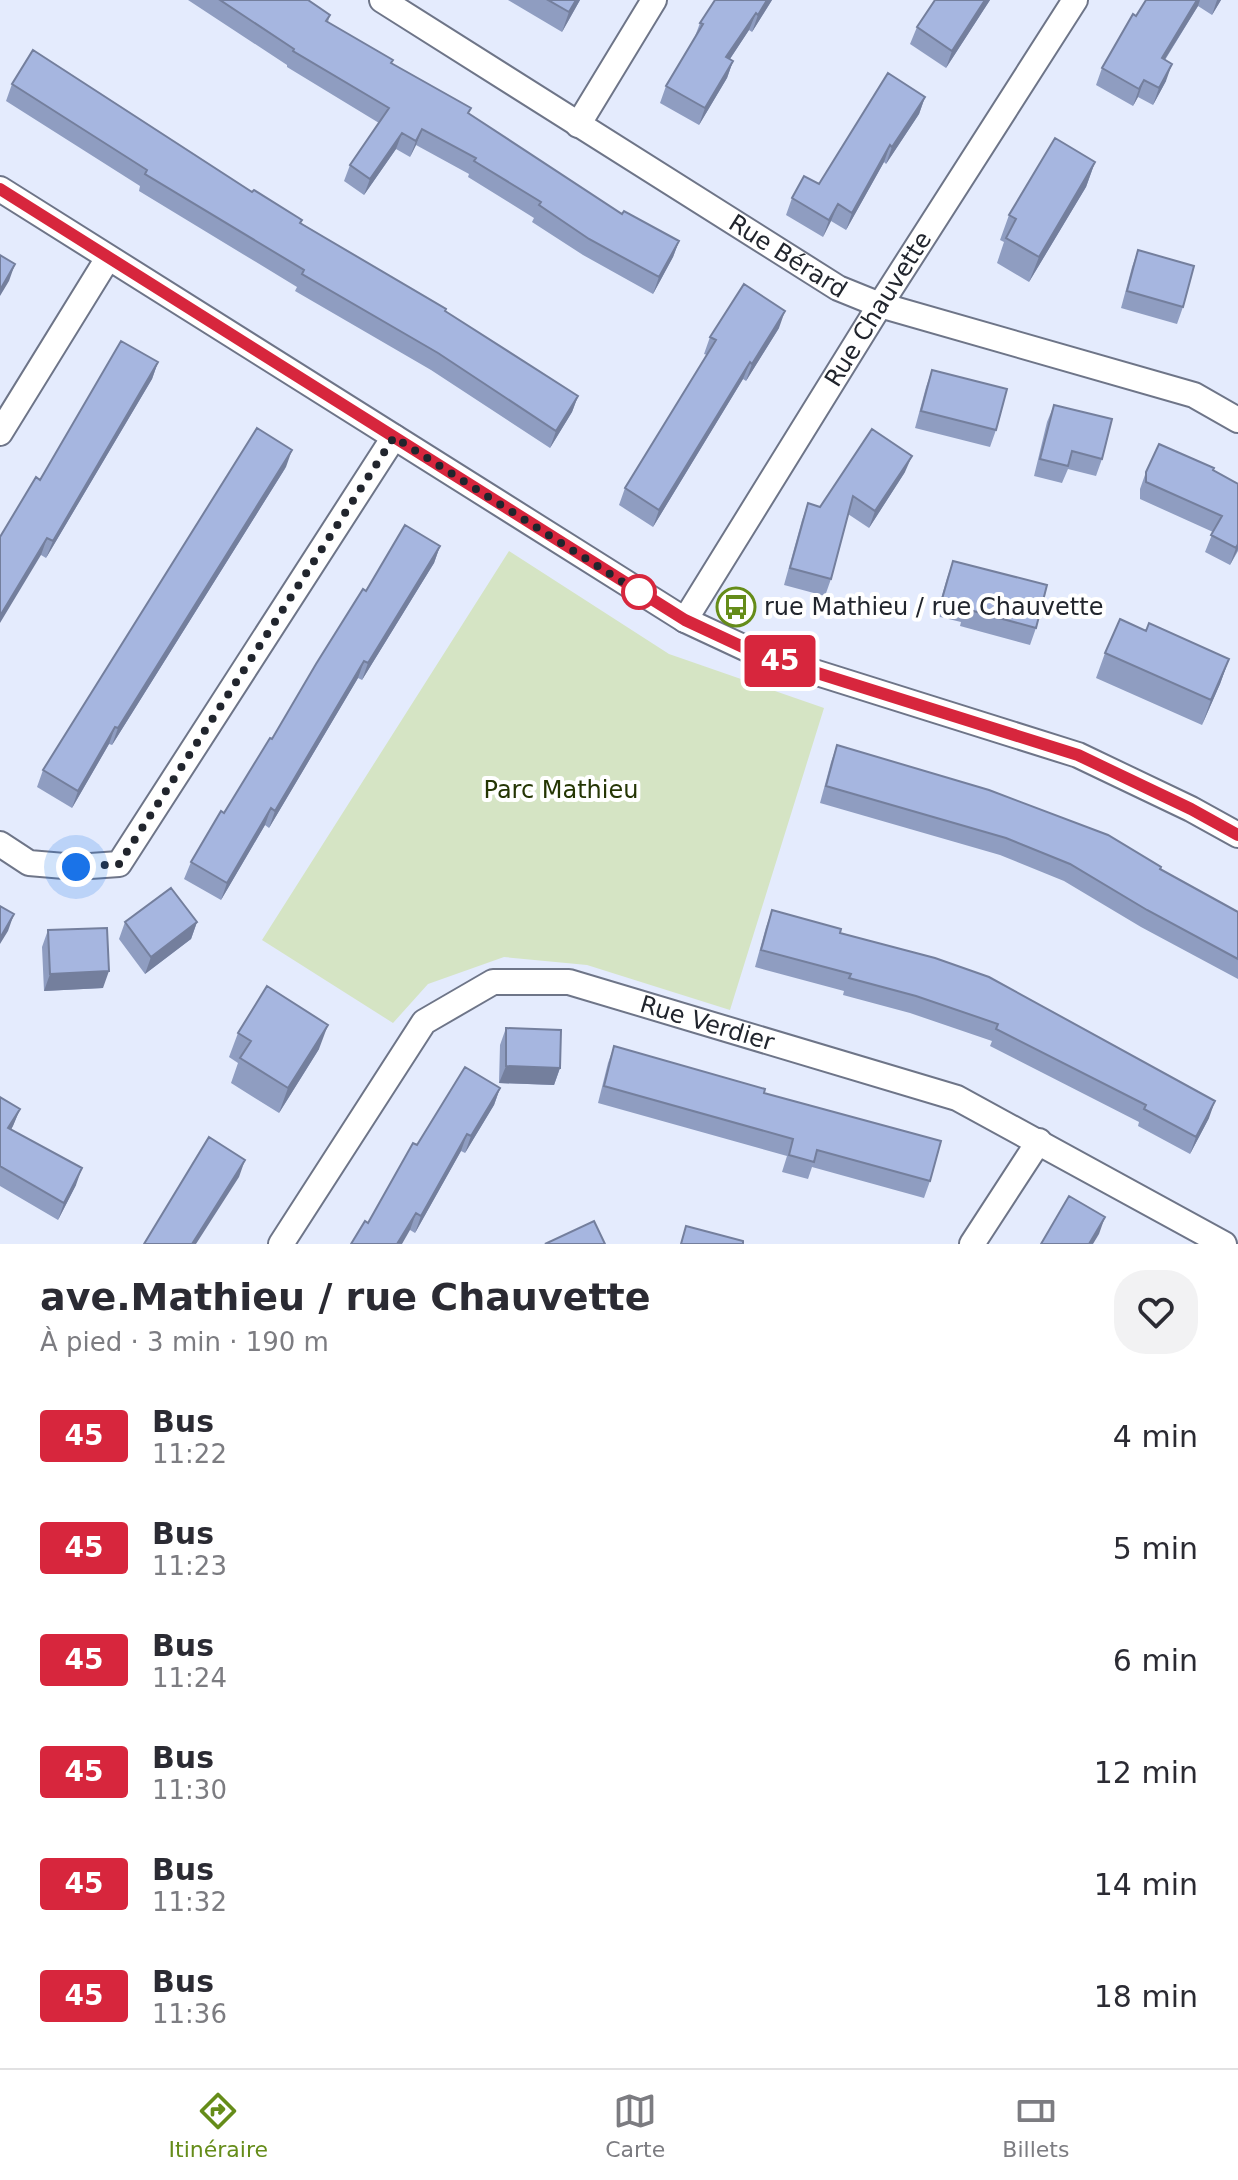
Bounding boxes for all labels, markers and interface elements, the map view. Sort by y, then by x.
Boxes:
street label: Rue Bérard [724,209,852,304]
street label: Rue Chauvette [819,226,937,392]
unlabelled marker [622,575,656,609]
bus stop icon: rue Mathieu / rue Chauvette [715,586,757,628]
place label: rue Mathieu / rue Chauvette [764,593,1103,621]
line badge: 45 [744,635,816,687]
text: 45 [761,644,799,677]
park label: Parc Mathieu [484,776,638,804]
your location [56,847,96,887]
street label: Rue Verdier [637,990,778,1057]
button: heart [1114,1270,1198,1354]
text: ave.Mathieu / rue Chauvette [40,1275,651,1319]
text: À pied · 3 min · 190 m [40,1327,329,1357]
text: Bus [152,1404,214,1439]
text: 45 [65,1419,103,1452]
text: 4 min [1113,1419,1198,1454]
text: 11:22 [152,1439,227,1469]
text: Bus [152,1516,214,1551]
text: 45 [65,1531,103,1564]
text: 5 min [1113,1531,1198,1566]
text: 11:23 [152,1551,227,1581]
text: Bus [152,1628,214,1663]
text: 45 [65,1643,103,1676]
text: 6 min [1113,1643,1198,1678]
text: 11:24 [152,1663,227,1693]
text: Bus [152,1740,214,1775]
text: 45 [65,1755,103,1788]
text: 12 min [1094,1755,1198,1790]
text: 11:30 [152,1775,227,1805]
text: Bus [152,1852,214,1887]
text: 45 [65,1867,103,1900]
text: 14 min [1094,1867,1198,1902]
text: 11:32 [152,1887,227,1917]
text: Bus [152,1964,214,1999]
text: 45 [65,1979,103,2012]
text: 18 min [1094,1979,1198,2014]
text: 11:36 [152,1999,227,2029]
tab: Itinéraire [169,2089,268,2162]
tab: Carte [605,2089,665,2162]
tab: Billets [1002,2089,1069,2162]

